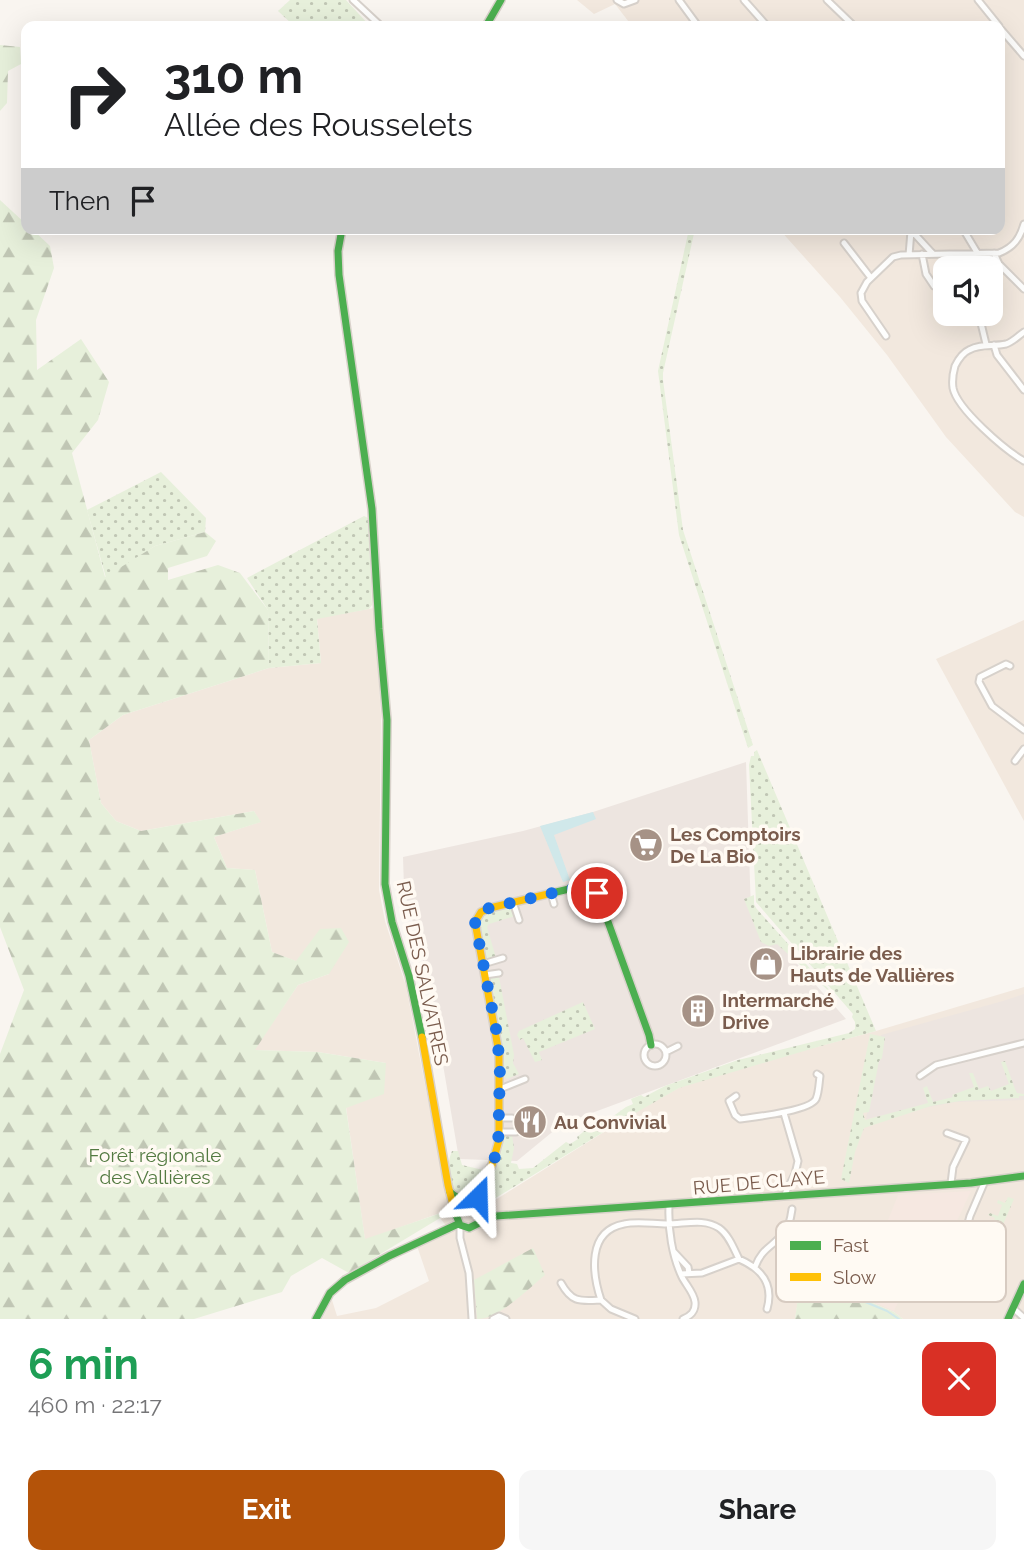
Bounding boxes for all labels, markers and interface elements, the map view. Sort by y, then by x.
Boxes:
text: 310 m [164,47,303,104]
icon: right [49,49,140,140]
text: Allée des Rousselets [164,106,473,143]
icon: arrive [124,182,162,220]
text: Then [49,186,110,216]
map controls [933,256,1003,326]
button: sound [933,256,1003,326]
place label: Les Comptoirs De La Bio [670,823,801,867]
supermarket icon: Les Comptoirs De La Bio [627,826,665,864]
pin [567,863,627,923]
icon: arrive [578,874,616,912]
street label: RUE DES SALVATRES [393,879,453,1067]
place label: Librairie des Hauts de Vallières [790,942,954,986]
shop icon: Librairie des Hauts de Vallières [747,945,785,983]
place label: Intermarché Drive [722,989,834,1033]
building icon: Intermarché Drive [679,992,717,1030]
restaurant icon: Au Convivial [511,1103,549,1141]
place label: Au Convivial [554,1111,667,1133]
park label: Forêt régionale des Vallières [89,1144,221,1188]
position arrow [441,1160,515,1234]
street label: RUE DE CLAYE [692,1165,826,1199]
legend [776,1221,1006,1302]
text: Fast [833,1234,869,1256]
text: Slow [833,1266,877,1288]
text: 6 min [28,1340,139,1389]
button: close [922,1342,996,1416]
text: 460 m · 22:17 [28,1391,162,1418]
button: Exit [28,1470,505,1550]
button: Share [519,1470,996,1550]

